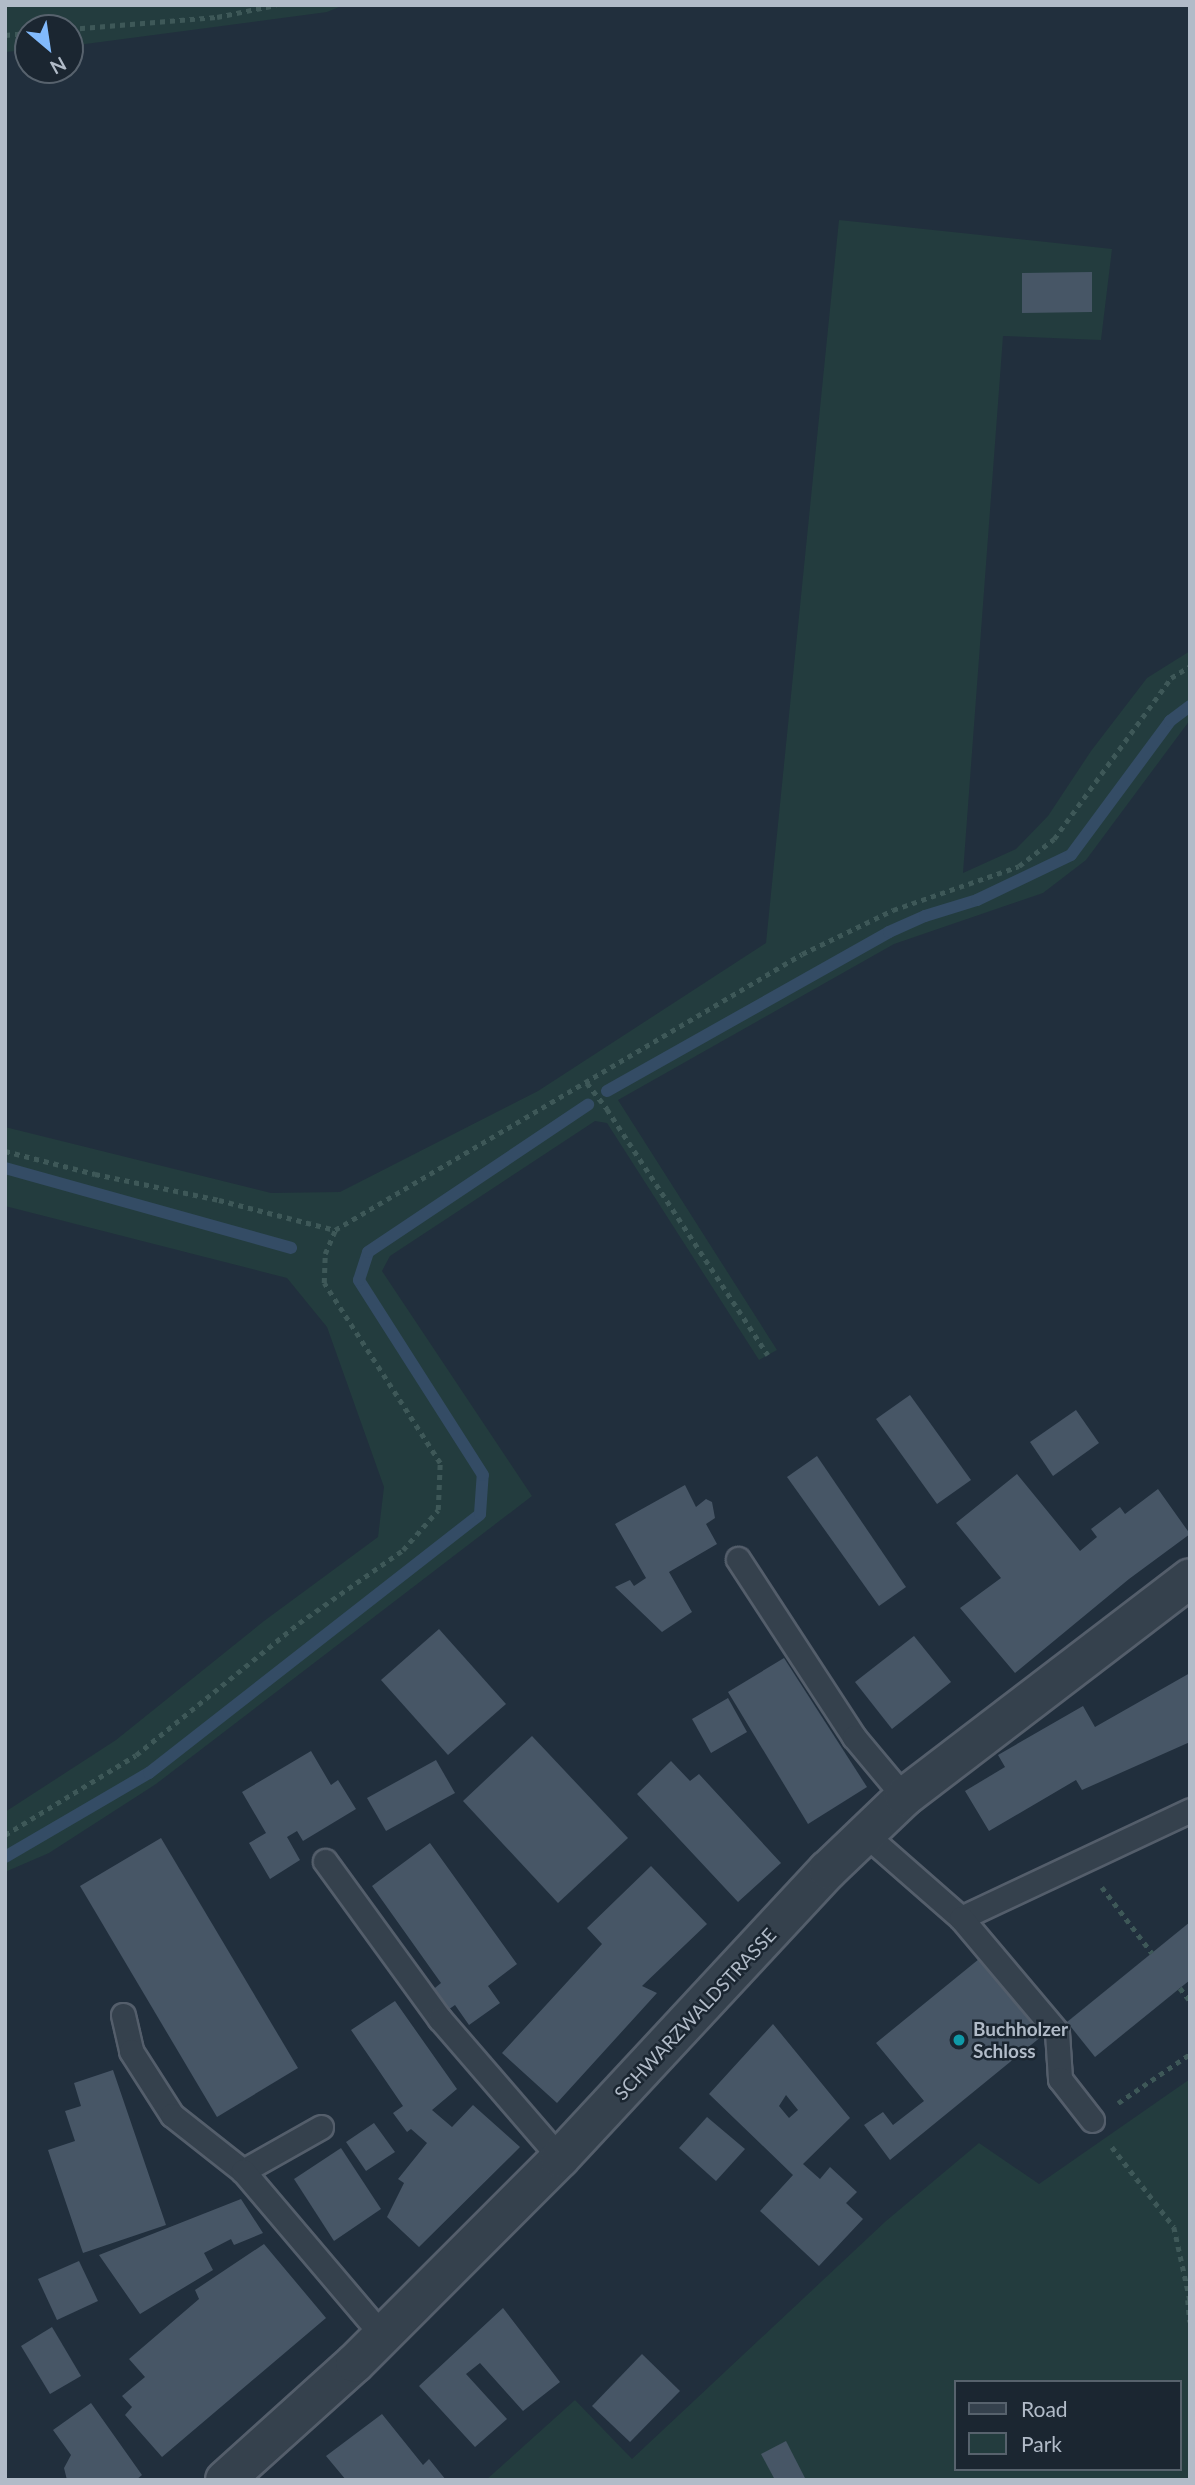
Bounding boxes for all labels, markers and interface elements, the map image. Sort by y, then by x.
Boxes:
north arrow [14,14,84,84]
text: N [46,52,70,80]
street label: SCHWARZWALDSTRASSE [609,1923,781,2105]
place label: Buchholzer Schloss [973,2018,1068,2062]
marker: Buchholzer Schloss [951,2032,967,2048]
legend [954,2380,1181,2471]
text: Road [1021,2396,1068,2421]
text: Park [1021,2431,1062,2456]

